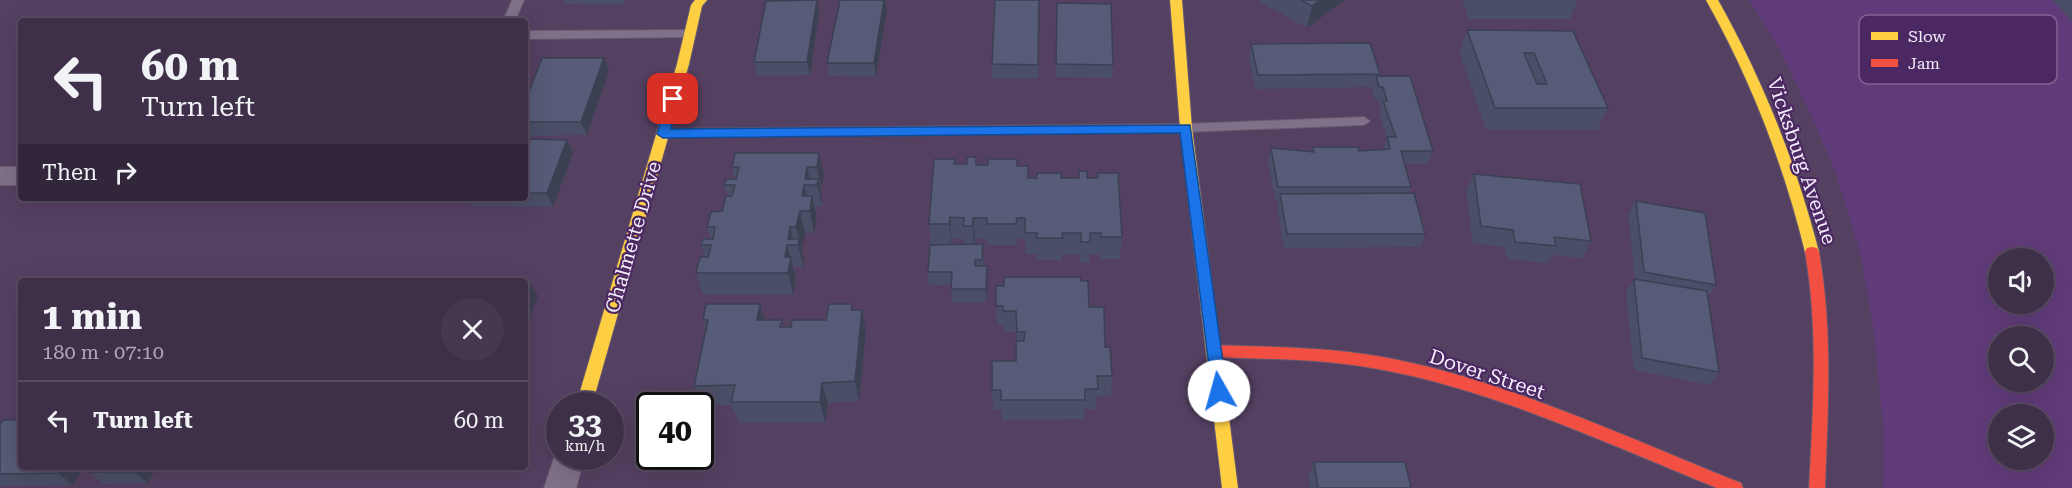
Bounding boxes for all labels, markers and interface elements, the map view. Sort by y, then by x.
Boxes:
legend [1859,15,2057,84]
text: Slow [1908,27,1946,46]
text: 60 m [141,41,239,90]
icon: left [42,42,120,120]
text: Jam [1908,54,1940,73]
pin [647,73,698,124]
street label: Vicksburg Avenue [1762,74,1842,248]
icon: arrive [656,82,689,115]
text: Turn left [141,91,255,123]
icon: right [109,156,142,189]
street label: Chalmette Drive [600,158,666,316]
text: Then [42,160,97,185]
map controls [1988,248,2054,470]
button: sound [1988,248,2054,314]
text: 1 min [42,296,142,338]
button: close [441,298,504,361]
button: search [1988,326,2054,392]
text: 180 m · 07:10 [42,340,164,364]
street label: Dover Street [1426,344,1548,404]
position arrow [1187,359,1251,423]
speed limit sign: 40 [636,392,714,470]
icon: left [42,404,75,437]
button: layers [1988,404,2054,470]
text: 33 [568,406,602,441]
text: Turn left [93,408,193,433]
text: 60 m [454,408,504,433]
text: km/h [565,437,605,455]

